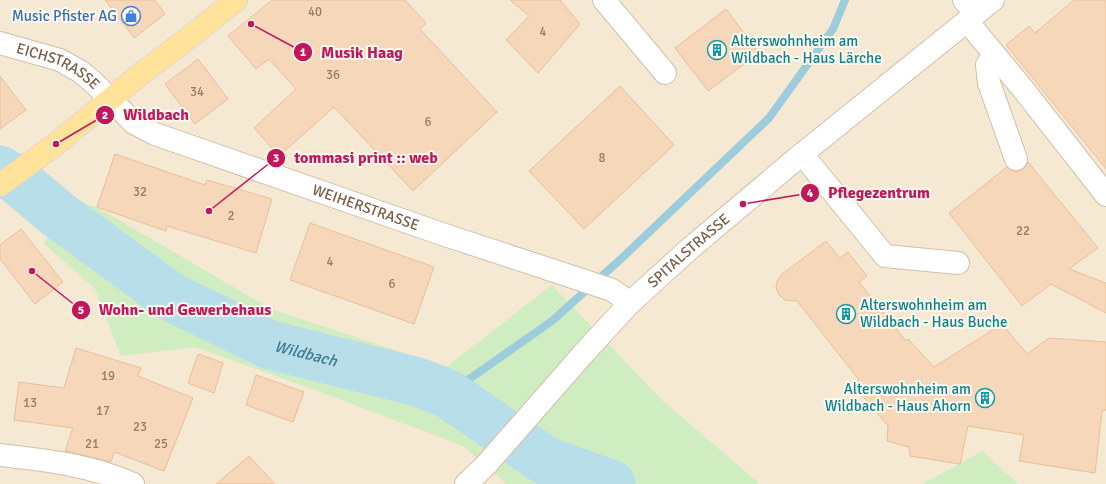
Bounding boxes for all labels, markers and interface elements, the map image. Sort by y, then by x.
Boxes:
house number: 40 [308,4,322,20]
shop icon: Music Pfister AG [120,5,142,27]
place label: Music Pfister AG [12,7,117,25]
house number: 4 [539,24,547,40]
place label: Alterswohnheim am Wildbach - Haus Lärche [731,32,882,67]
callout: Musik Haag [293,38,411,66]
street label: EICHSTRASSE [14,39,104,93]
building icon: Alterswohnheim am Wildbach - Haus Lärche [706,39,728,61]
text: Musik Haag [321,43,403,63]
text: 1 [300,45,307,60]
house number: 36 [326,67,340,83]
house number: 34 [190,84,204,100]
callout: Wildbach [95,101,197,129]
text: Wildbach [123,105,189,125]
text: 2 [102,108,108,123]
house number: 6 [424,114,432,130]
callout: tommasi print :: web [266,144,445,172]
text: tommasi print :: web [293,148,438,168]
house number: 8 [598,150,606,166]
text: 3 [273,151,279,166]
callout: Pflegezentrum [800,179,938,207]
street label: WEIHERSTRASSE [310,180,422,234]
text: Pflegezentrum [828,183,930,203]
house number: 32 [133,184,147,200]
text: 4 [807,186,814,201]
house number: 2 [227,208,235,224]
street label: SPITALSTRASSE [644,210,733,291]
house number: 22 [1016,223,1030,239]
house number: 4 [326,254,334,270]
house number: 6 [388,276,396,292]
callout: Wohn- und Gewerbehaus [71,296,279,324]
place label: Alterswohnheim am Wildbach - Haus Buche [860,296,1007,331]
text: Wohn- und Gewerbehaus [99,300,271,320]
text: 5 [78,303,84,318]
building icon: Alterswohnheim am Wildbach - Haus Buche [835,303,857,325]
water label: Wildbach [272,336,340,372]
house number: 19 [101,368,115,384]
place label: Alterswohnheim am Wildbach - Haus Ahorn [825,380,971,415]
building icon: Alterswohnheim am Wildbach - Haus Ahorn [974,387,996,409]
house number: 13 [23,395,37,411]
house number: 17 [96,403,110,419]
house number: 23 [133,419,147,435]
house number: 21 [85,436,99,452]
house number: 25 [154,436,168,452]

